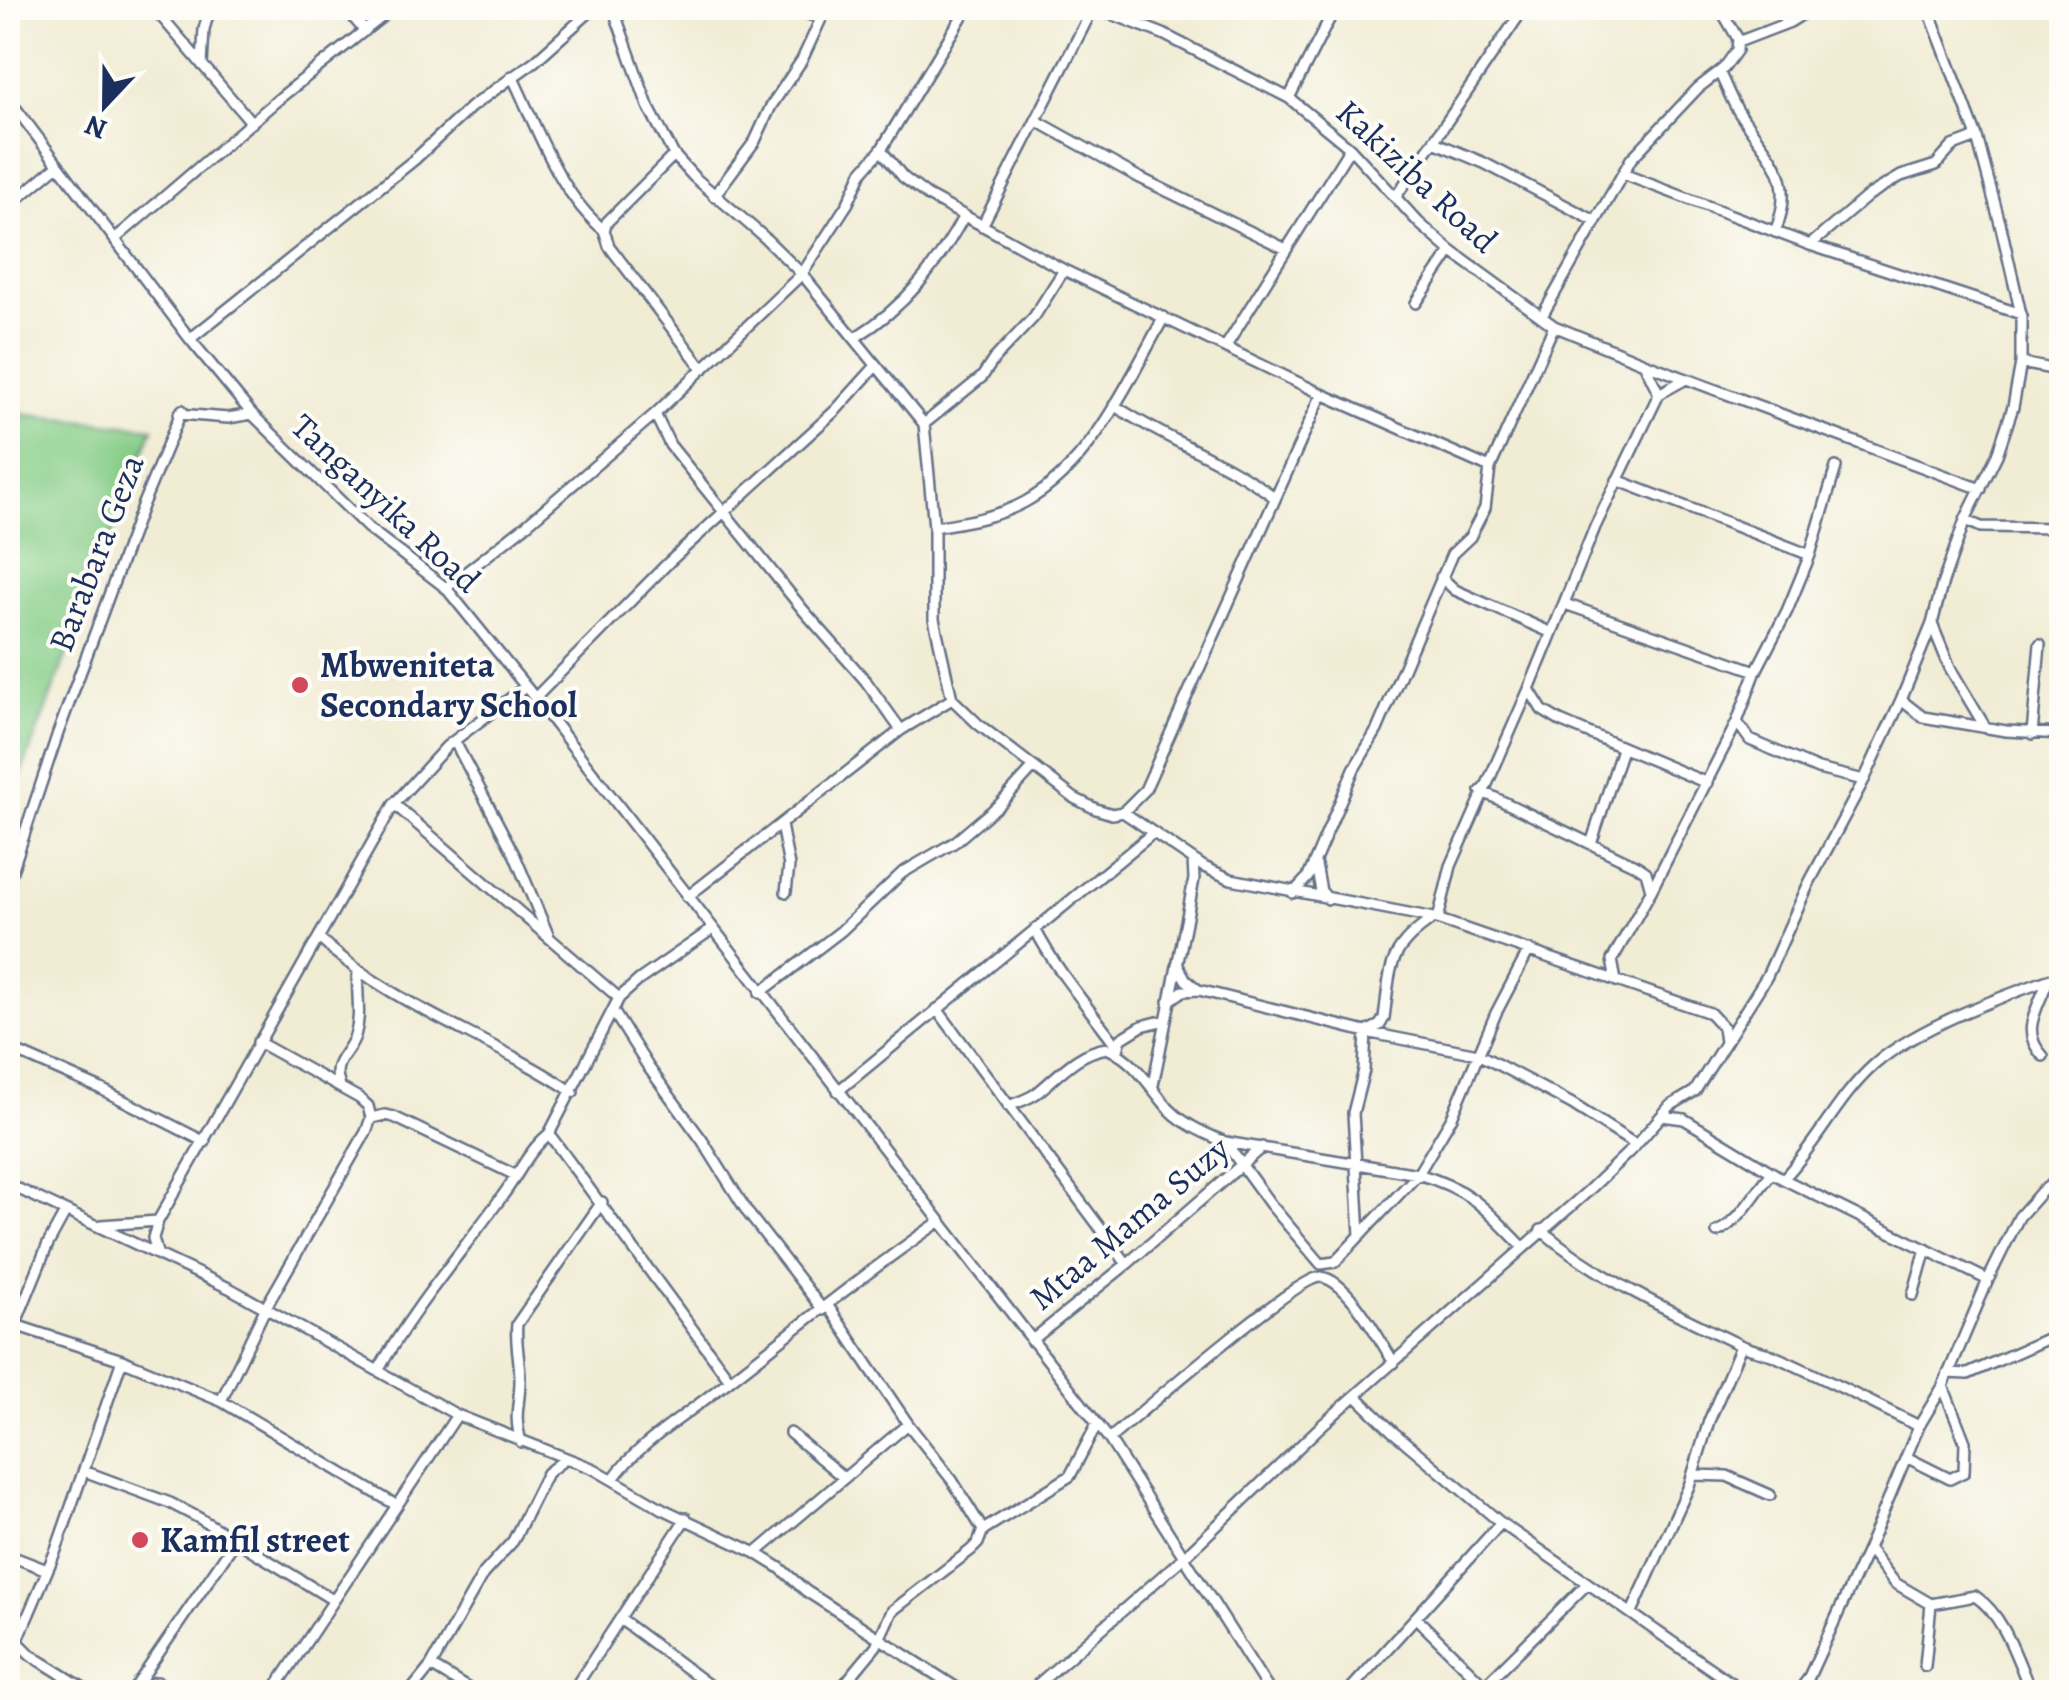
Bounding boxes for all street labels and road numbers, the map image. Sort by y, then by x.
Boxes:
street label: Kakiziba Road [1326,89,1509,264]
street label: Tanganyika Road [281,403,491,604]
street label: Barabara Geza [36,447,156,659]
street label: Mtaa Mama Suzy [1019,1125,1240,1321]

